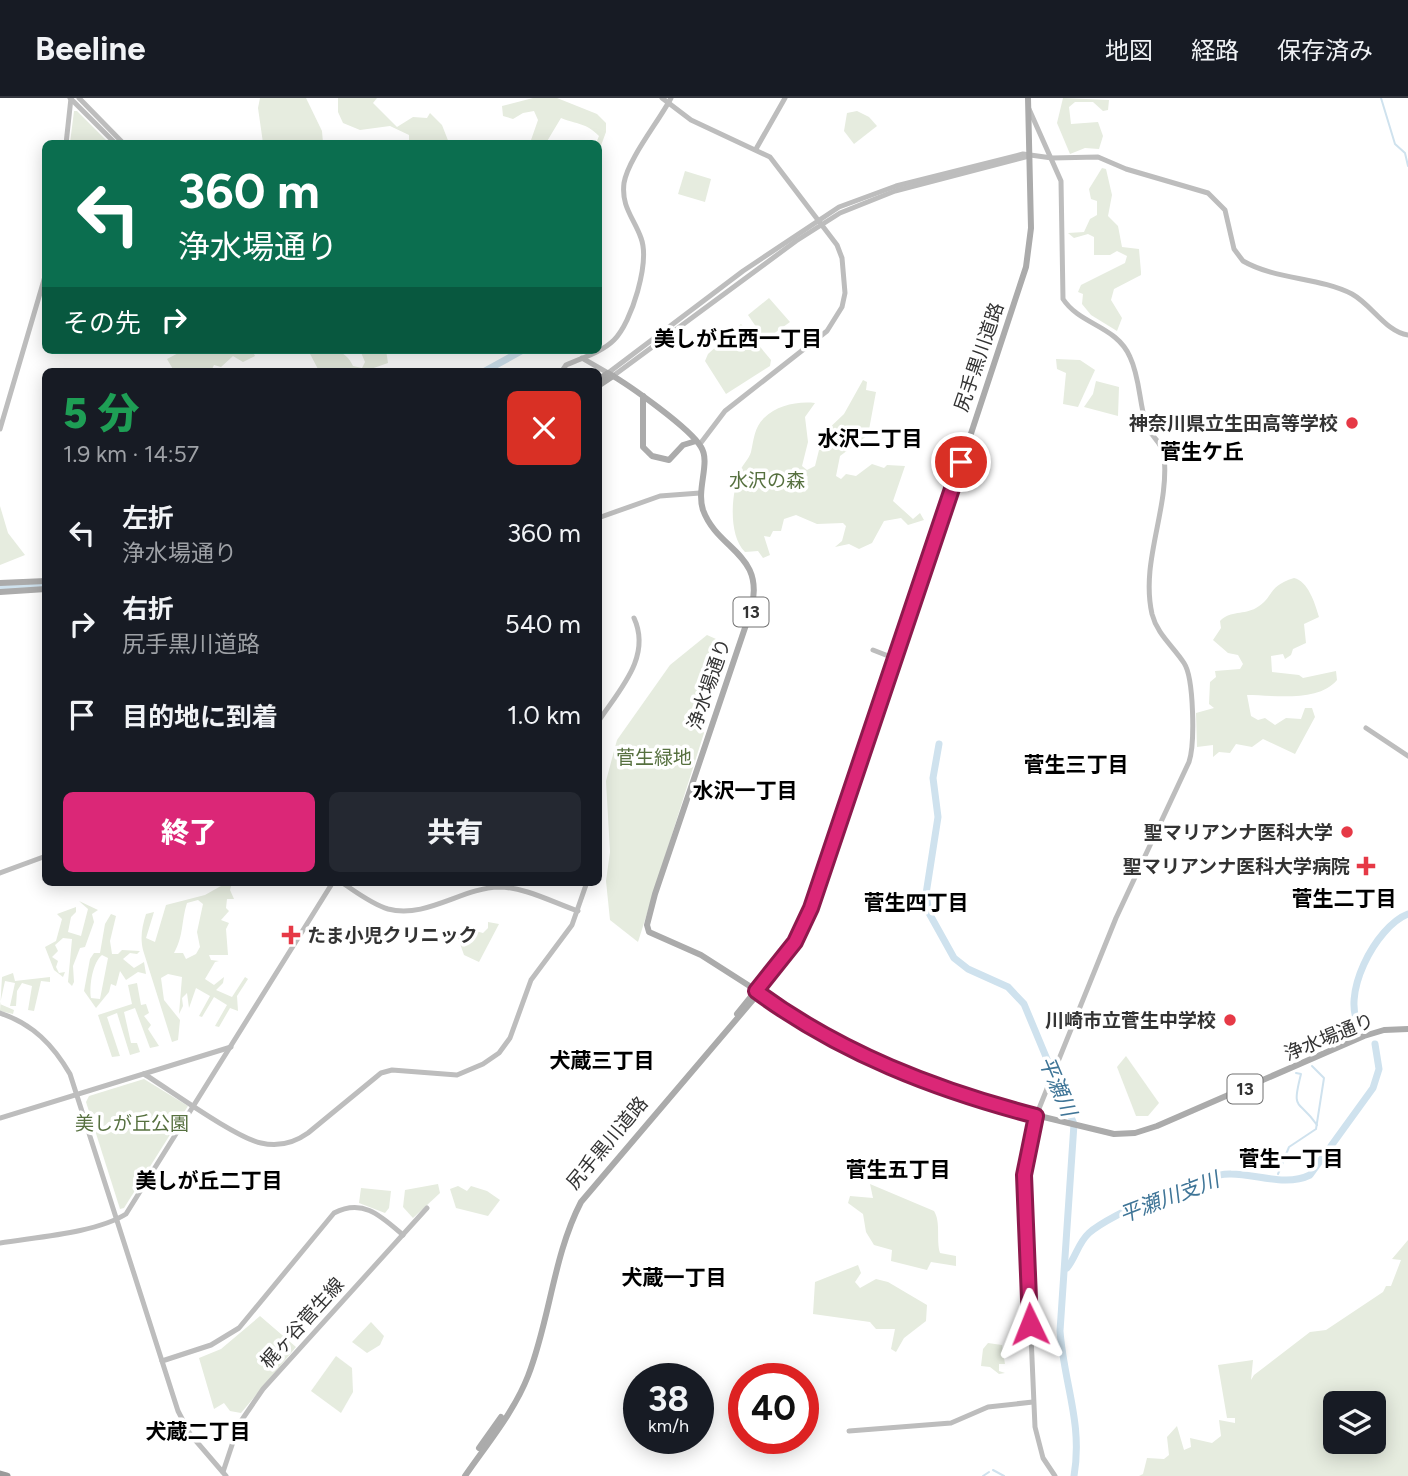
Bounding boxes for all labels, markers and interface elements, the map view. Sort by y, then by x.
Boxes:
text: Beeline [35,29,146,68]
text: 地図 [1105,36,1153,65]
text: 経路 [1191,36,1239,65]
text: 保存済み [1277,36,1373,65]
text: 360 m [178,161,320,220]
icon: left [63,168,154,259]
text: 浄水場通り [178,228,338,266]
street label: 尻手黒川道路 [950,299,1008,415]
icon: right [155,301,193,339]
text: その先 [63,307,141,339]
district label: 美しが丘西一丁目 [654,326,822,351]
text: 5 分 [63,388,139,439]
button: close [507,391,581,465]
place label: 神奈川県立生田高等学校 [1129,412,1338,435]
marker: 神奈川県立生田高等学校 [1344,415,1360,431]
district label: 水沢二丁目 [818,426,923,451]
pin [931,432,991,492]
district label: 菅生ケ丘 [1160,439,1244,464]
text: 1.9 km · 14:57 [63,440,199,468]
icon: arrive [942,443,980,481]
park label: 水沢の森 [729,469,805,492]
text: 左折 [122,502,174,534]
icon: left [63,514,101,552]
text: 360 m [507,517,581,549]
text: 浄水場通り [122,539,237,567]
text: 右折 [122,593,174,625]
road number: 13 [734,598,768,626]
icon: right [63,605,101,643]
text: 540 m [505,608,581,640]
text: 尻手黒川道路 [122,630,260,658]
street label: 浄水場通り [683,635,735,733]
icon: arrive [63,696,101,734]
text: 1.0 km [507,699,581,731]
text: 目的地に到着 [122,701,278,733]
park label: 菅生緑地 [616,746,692,769]
district label: 菅生三丁目 [1024,752,1129,777]
district label: 水沢一丁目 [693,778,798,803]
button: 終了 [63,792,315,872]
button: 共有 [329,792,581,872]
place label: 聖マリアンナ医科大学 [1144,821,1333,844]
marker: 聖マリアンナ医科大学 [1339,824,1355,840]
place label: 聖マリアンナ医科大学病院 [1123,855,1350,878]
marker: 聖マリアンナ医科大学病院 [1356,856,1376,876]
district label: 菅生二丁目 [1292,886,1397,911]
district label: 菅生四丁目 [864,890,969,915]
place label: たま小児クリニック [307,924,477,947]
marker: たま小児クリニック [281,925,301,945]
place label: 川崎市立菅生中学校 [1045,1009,1216,1032]
street label: 浄水場通り [1281,1009,1377,1065]
marker: 川崎市立菅生中学校 [1222,1012,1238,1028]
district label: 犬蔵三丁目 [550,1048,655,1073]
water label: 平瀬川 [1034,1052,1083,1122]
road number: 13 [1228,1074,1262,1104]
street label: 尻手黒川道路 [562,1092,652,1194]
park label: 美しが丘公園 [75,1112,189,1135]
district label: 菅生一丁目 [1239,1146,1344,1171]
district label: 菅生五丁目 [846,1157,951,1182]
water label: 平瀬川支川 [1116,1166,1224,1227]
district label: 美しが丘二丁目 [136,1168,283,1193]
district label: 犬蔵一丁目 [622,1265,727,1290]
street label: 梶ヶ谷菅生線 [255,1273,349,1373]
position arrow [993,1287,1067,1361]
speed limit sign: 40 [728,1363,819,1454]
text: 38 [648,1378,689,1420]
map controls [1323,1391,1386,1454]
button: layers [1323,1391,1386,1454]
text: km/h [648,1415,689,1437]
district label: 犬蔵二丁目 [146,1419,251,1444]

